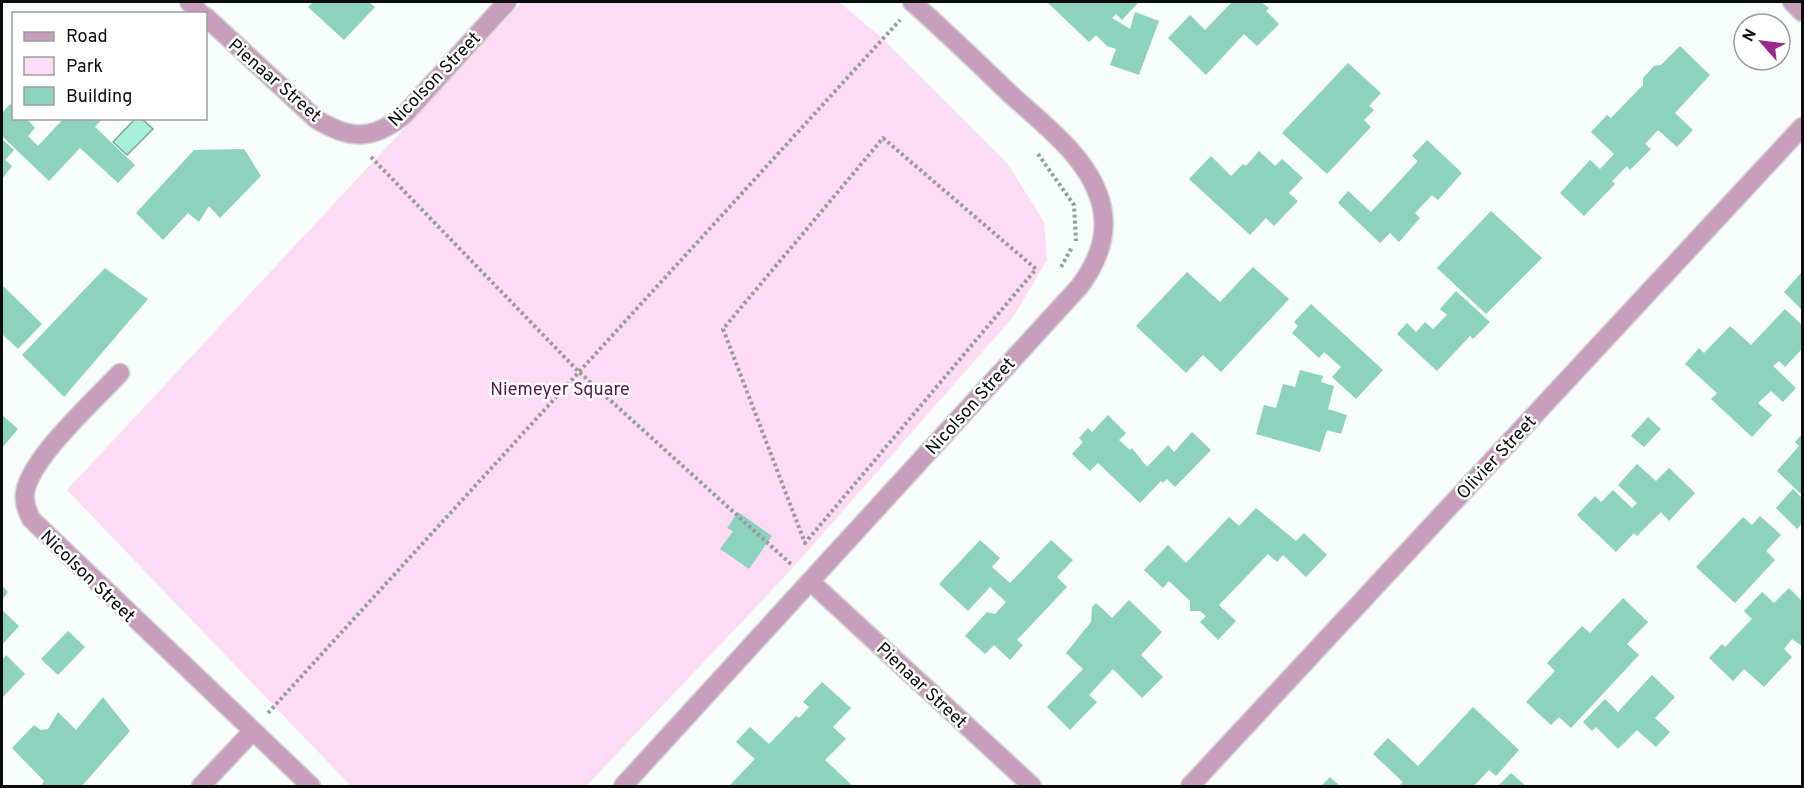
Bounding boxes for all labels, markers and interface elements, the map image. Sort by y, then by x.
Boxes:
legend [12,12,207,120]
north arrow [1732,12,1792,72]
text: Road [66,26,108,49]
text: N [1739,26,1762,46]
street label: Nicolson Street [384,28,486,132]
street label: Pienaar Street [223,34,325,128]
text: Park [66,56,103,79]
text: Building [66,86,132,109]
street label: Nicolson Street [921,353,1021,461]
park label: Niemeyer Square [490,379,630,402]
street label: Olivier Street [1452,411,1542,505]
street label: Nicolson Street [35,526,139,628]
street label: Pienaar Street [871,638,971,734]

